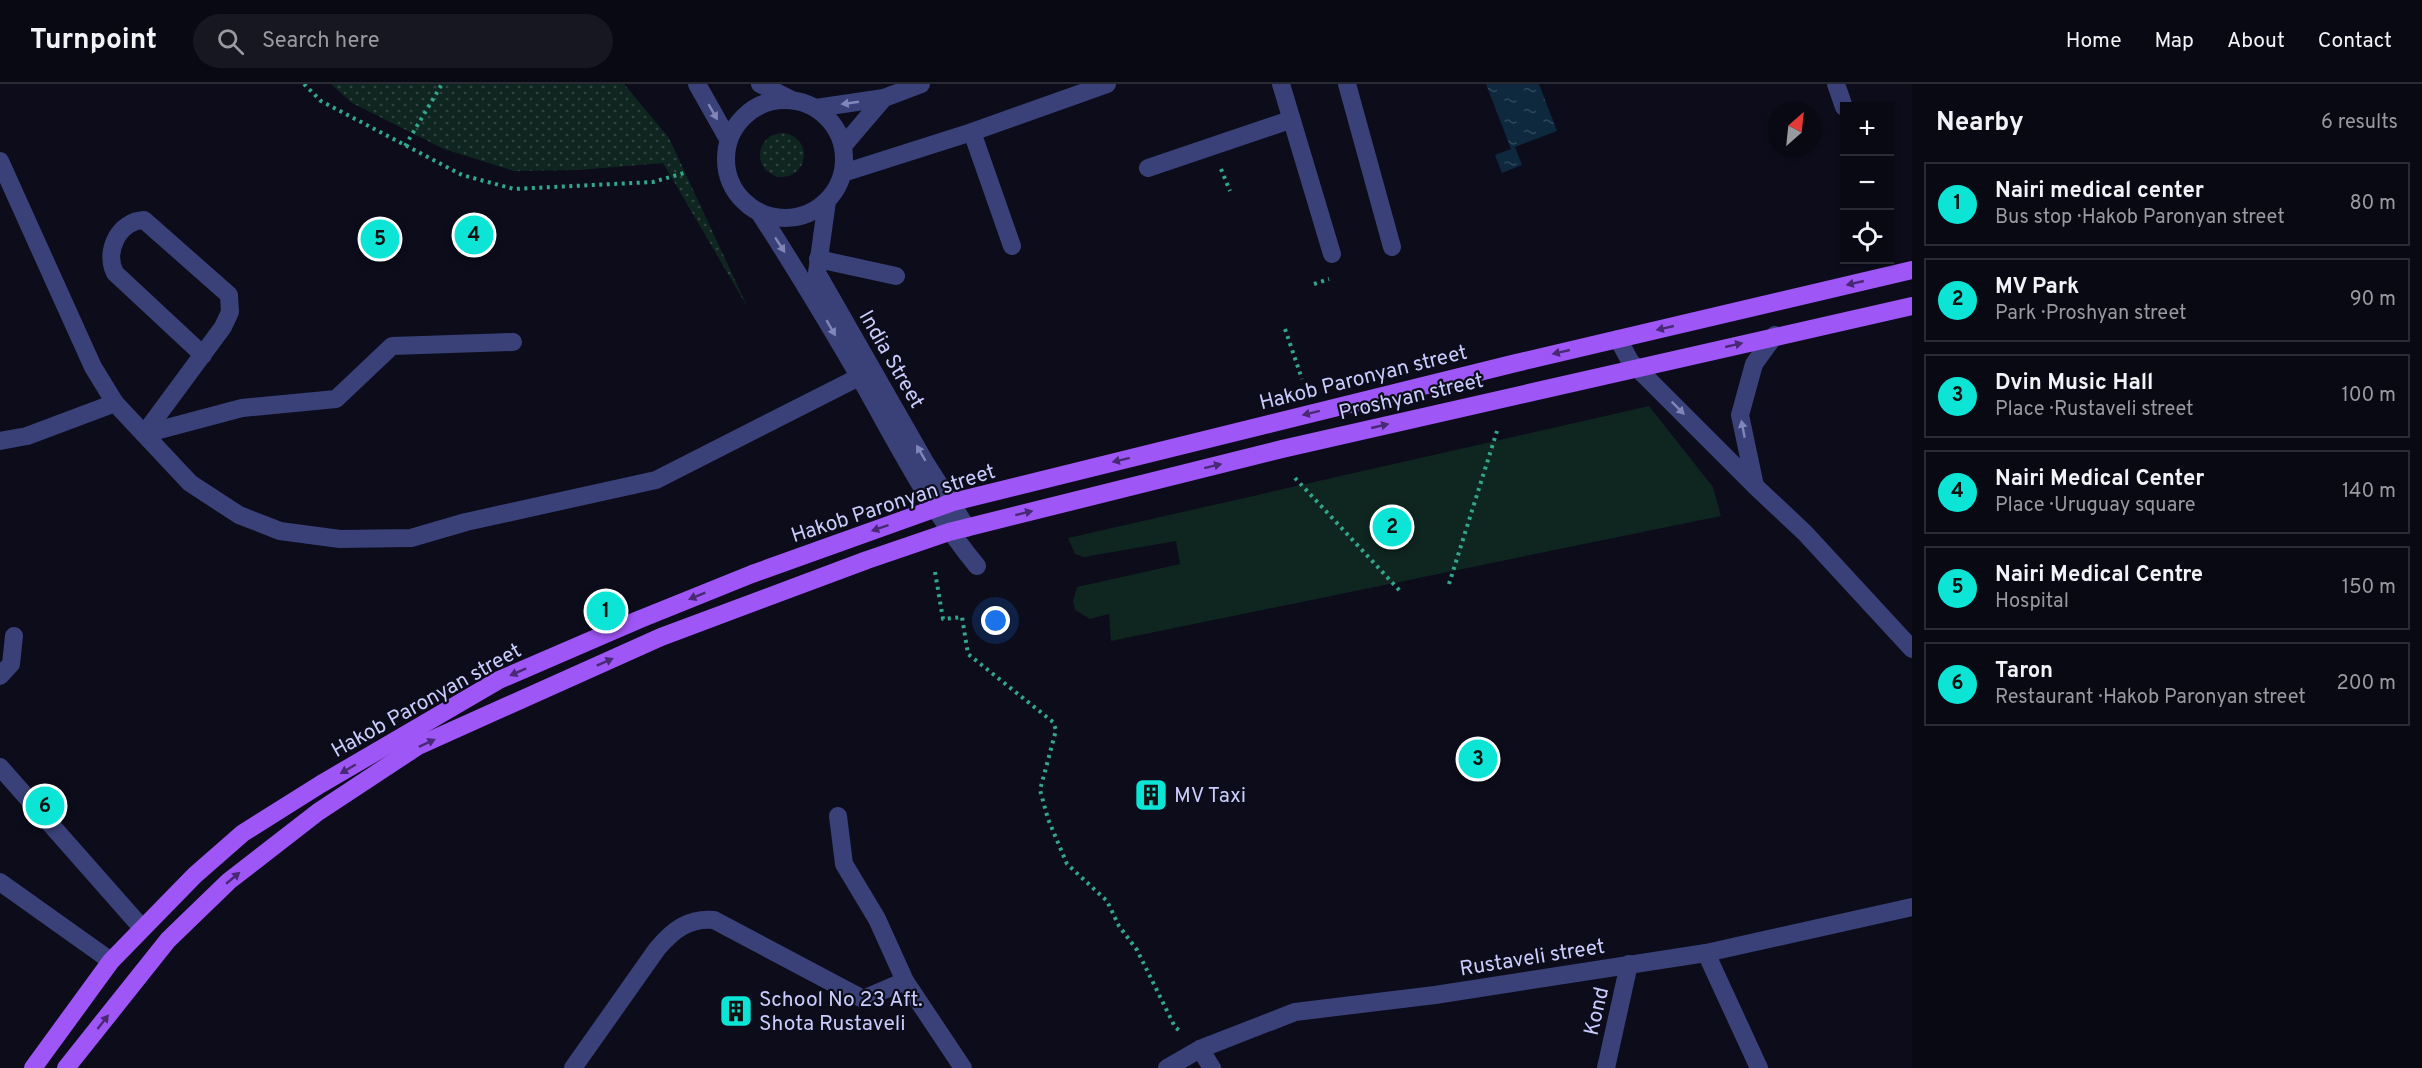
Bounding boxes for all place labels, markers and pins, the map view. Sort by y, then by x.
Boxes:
pin: 4 [454,212,494,258]
pin: 5 [360,216,400,262]
pin: 2 [1372,504,1412,550]
pin: 1 [586,588,626,634]
pin: 3 [1458,736,1498,782]
building icon: MV Taxi [1133,777,1169,813]
place label: MV Taxi [1174,783,1246,810]
pin: 6 [26,784,64,828]
place label: School No 23 Aft. Shota Rustaveli [759,987,923,1038]
building icon: School No 23 Aft. Shota Rustaveli [718,993,754,1029]

